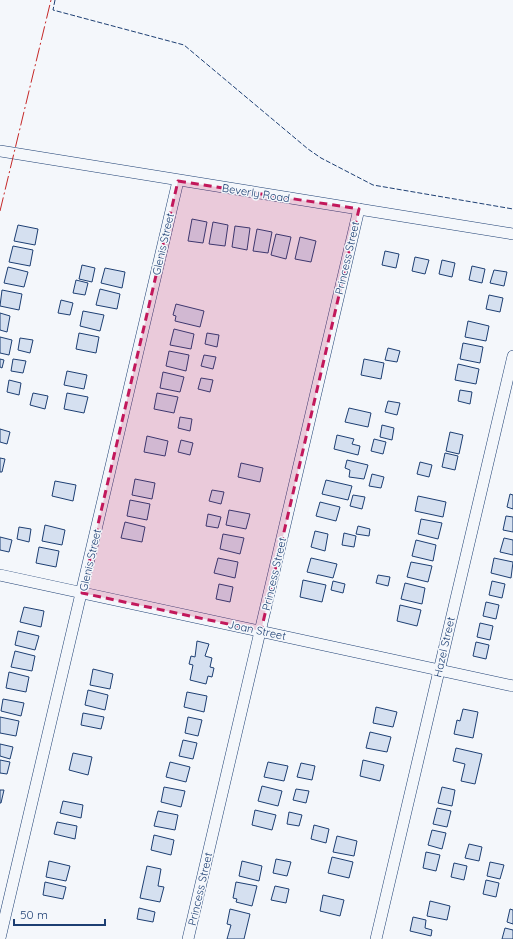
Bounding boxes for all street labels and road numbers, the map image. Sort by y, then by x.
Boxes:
street label: Beverly Road [221,181,291,205]
street label: Glenis Street [149,211,177,276]
street label: Princess Street [332,220,362,296]
street label: Glenis Street [76,527,104,592]
street label: Princess Street [259,536,289,612]
street label: Hazel Street [430,615,458,679]
street label: Joan Street [227,617,288,643]
street label: Princess Street [185,851,215,927]

